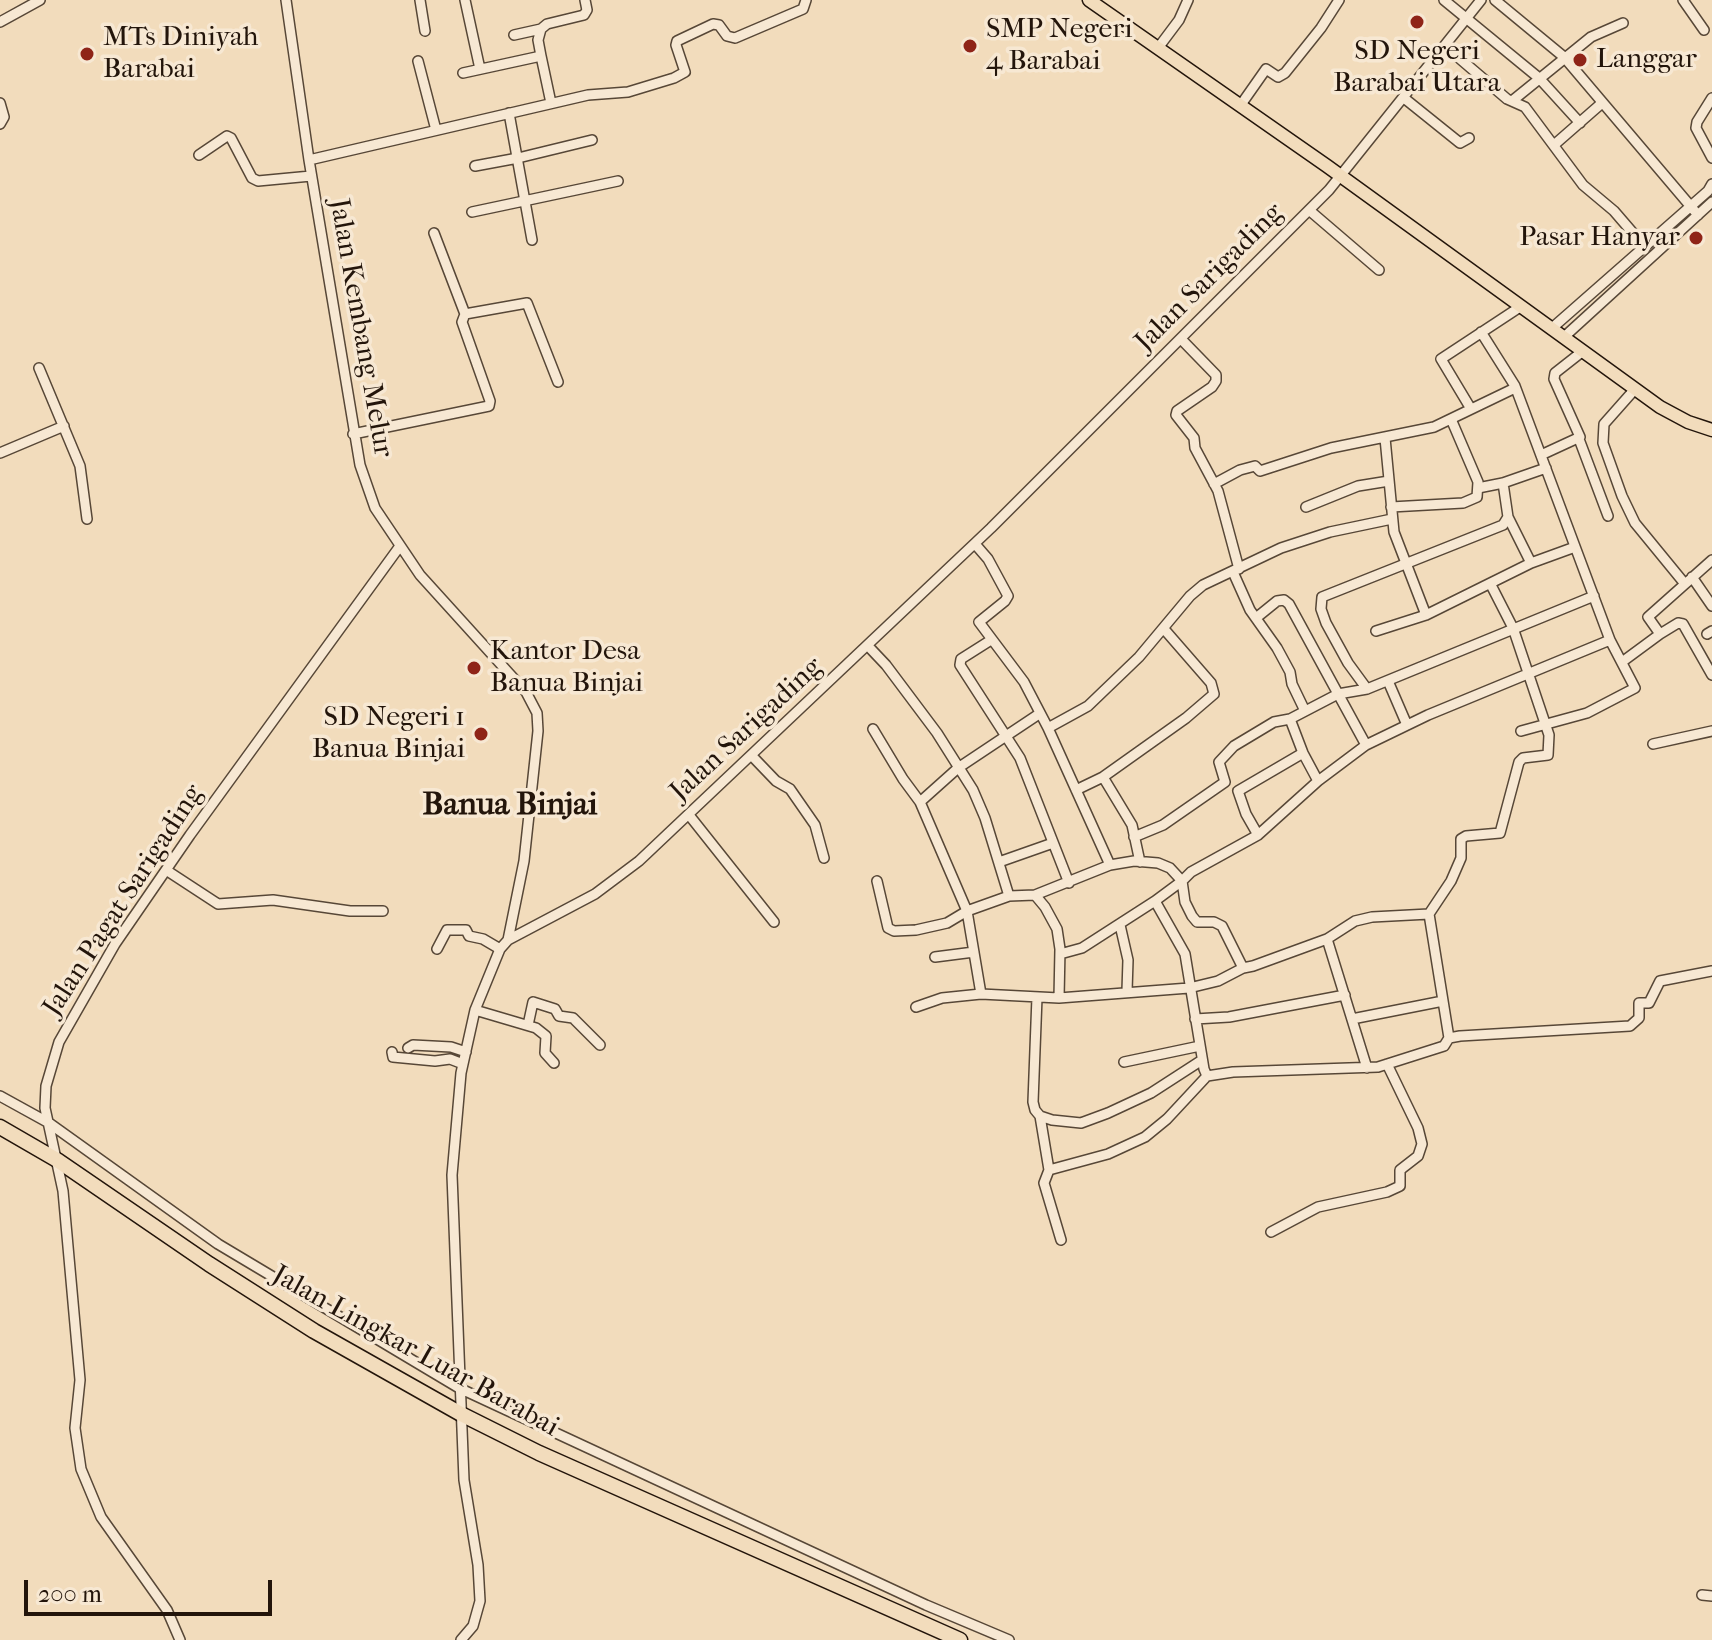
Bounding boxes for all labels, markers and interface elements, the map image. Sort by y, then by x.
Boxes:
place label: SMP Negeri 4 Barabai [986,13,1133,79]
marker: SD Negeri Barabai Utara [1408,13,1426,31]
place label: MTs Diniyah Barabai [103,21,259,87]
place label: SD Negeri Barabai Utara [1333,35,1501,101]
marker: SMP Negeri 4 Barabai [961,37,979,55]
place label: Langgar [1596,43,1697,77]
marker: MTs Diniyah Barabai [78,45,96,63]
marker: Langgar [1571,51,1589,69]
street label: Jalan Kembang Melur [321,196,399,460]
street label: Jalan Sarigading [1129,197,1291,359]
place label: Pasar Hanyar [1519,221,1680,255]
marker: Pasar Hanyar [1687,229,1705,247]
place label: Kantor Desa Banua Binjai [490,635,643,701]
street label: Jalan Sarigading [664,651,830,809]
marker: Kantor Desa Banua Binjai [465,659,483,677]
place label: SD Negeri 1 Banua Binjai [312,701,465,767]
marker: SD Negeri 1 Banua Binjai [472,725,490,743]
street label: Jalan Pagat Sarigading [37,779,211,1023]
district label: Banua Binjai [423,787,597,825]
street label: Jalan Lingkar Luar Barabai [266,1259,564,1445]
scale bar [28,1564,276,1614]
text: 200 m [38,1580,102,1608]

